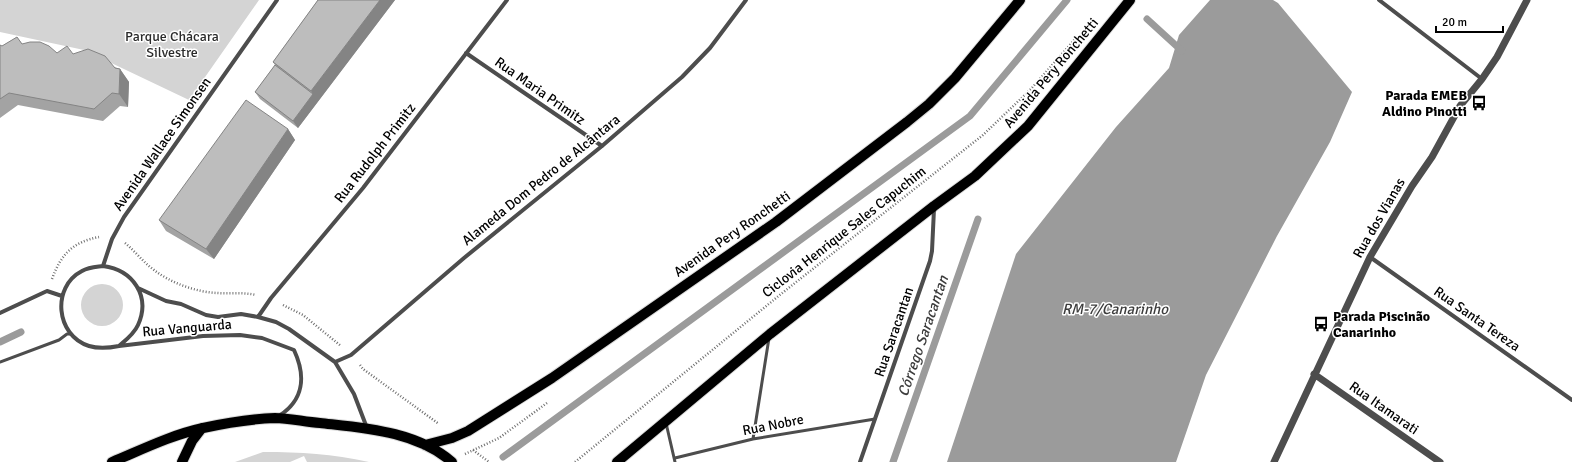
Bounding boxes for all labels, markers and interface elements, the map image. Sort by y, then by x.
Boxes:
scale bar [1436,8,1503,34]
street label: Avenida Pery Ronchetti [1000,15,1102,131]
text: 20 m [1442,15,1467,30]
park label: Parque Chácara Silvestre [125,28,219,61]
street label: Rua Maria Primitz [491,53,589,129]
street label: Avenida Wallace Simonsen [109,74,215,214]
place label: Parada EMEB Aldino Pinotti [1382,87,1467,120]
bus stop icon: Parada EMEB Aldino Pinotti [1470,94,1488,112]
street label: Rua Rudolph Primitz [331,100,419,206]
street label: Alameda Dom Pedro de Alcântara [458,111,624,249]
street label: Ciclovia Henrique Sales Capuchim [759,163,929,301]
street label: Rua dos Vianas [1349,175,1409,261]
street label: Avenida Pery Ronchetti [670,187,794,281]
water label: Córrego Saracantan [894,272,952,399]
street label: Rua Santa Tereza [1431,283,1523,355]
street label: Rua Saracantan [871,285,917,379]
water label: RM-7/Canarinho [1062,300,1169,318]
place label: Parada Piscinão Canarinho [1333,308,1430,341]
bus stop icon: Parada Piscinão Canarinho [1312,315,1330,333]
street label: Rua Vanguarda [142,316,232,340]
street label: Rua Itamarati [1346,378,1422,438]
street label: Rua Nobre [741,411,805,439]

